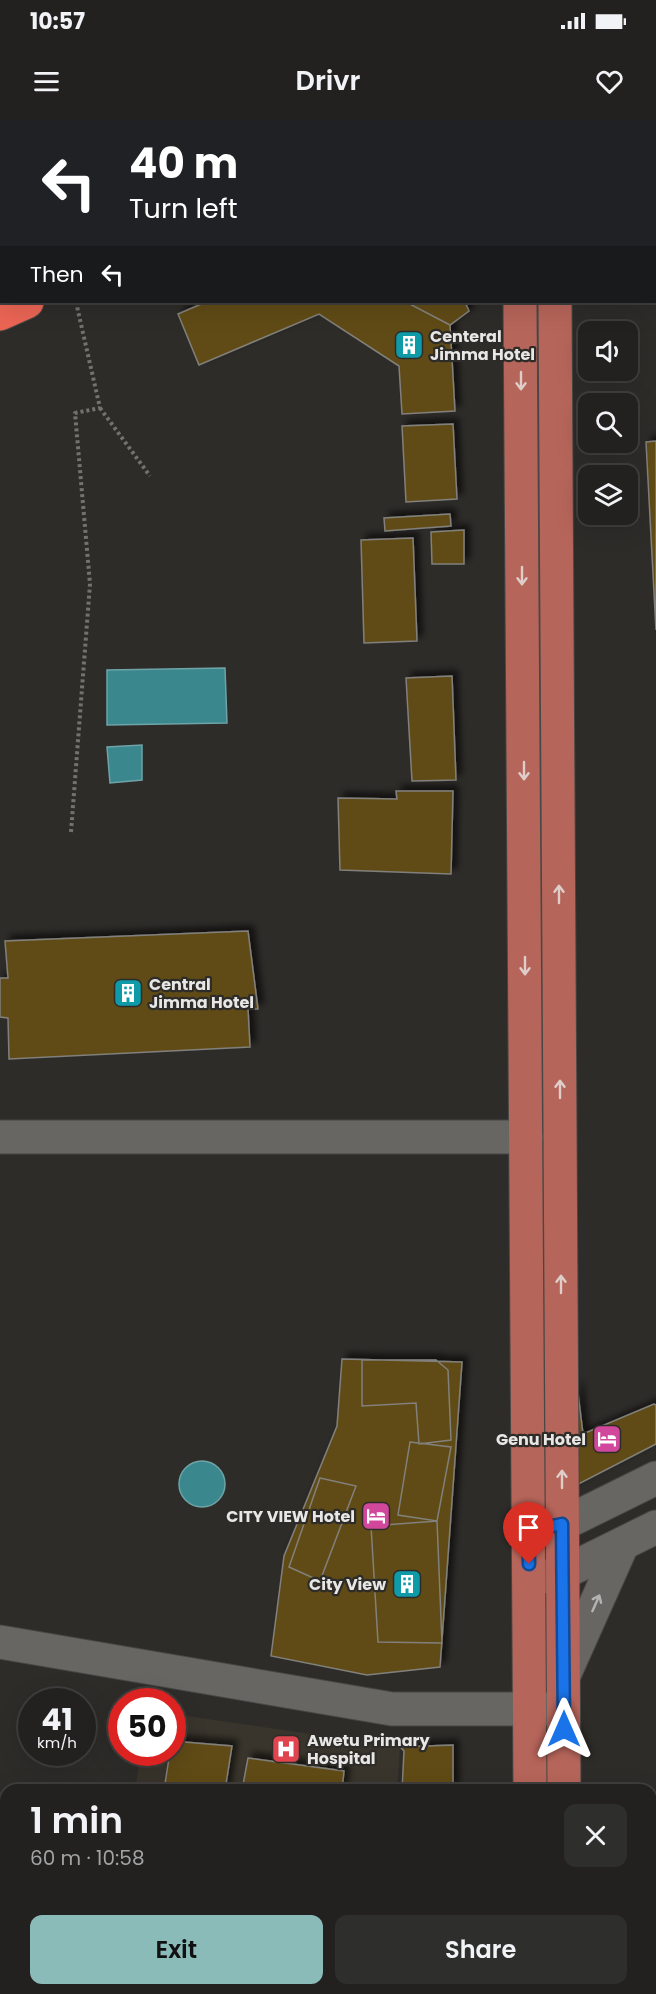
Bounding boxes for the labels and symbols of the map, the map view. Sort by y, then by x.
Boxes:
place label: Centeral Jimma Hotel [430,325,535,366]
building icon: Centeral Jimma Hotel [393,329,425,361]
one-way arrow [515,370,527,390]
one-way arrow [516,565,528,585]
one-way arrow [518,760,529,780]
one-way arrow [553,885,565,905]
one-way arrow [519,955,531,975]
place label: Central Jimma Hotel [149,973,254,1014]
building icon: Central Jimma Hotel [112,977,144,1009]
one-way arrow [554,1080,566,1100]
one-way arrow [555,1275,567,1295]
hotel icon: Genu Hotel [591,1423,623,1455]
place label: Genu Hotel [496,1428,586,1451]
one-way arrow [556,1470,568,1490]
hotel icon: CITY VIEW Hotel [360,1500,392,1532]
pin [503,1502,554,1564]
place label: CITY VIEW Hotel [226,1505,355,1528]
building icon: City View [391,1568,423,1600]
place label: City View [309,1573,386,1596]
one-way arrow [591,1594,602,1612]
speed limit sign: 50 [108,1688,186,1766]
position arrow [532,1697,596,1761]
place label: Awetu Primary Hospital [307,1729,430,1770]
hospital icon: Awetu Primary Hospital [270,1733,302,1765]

